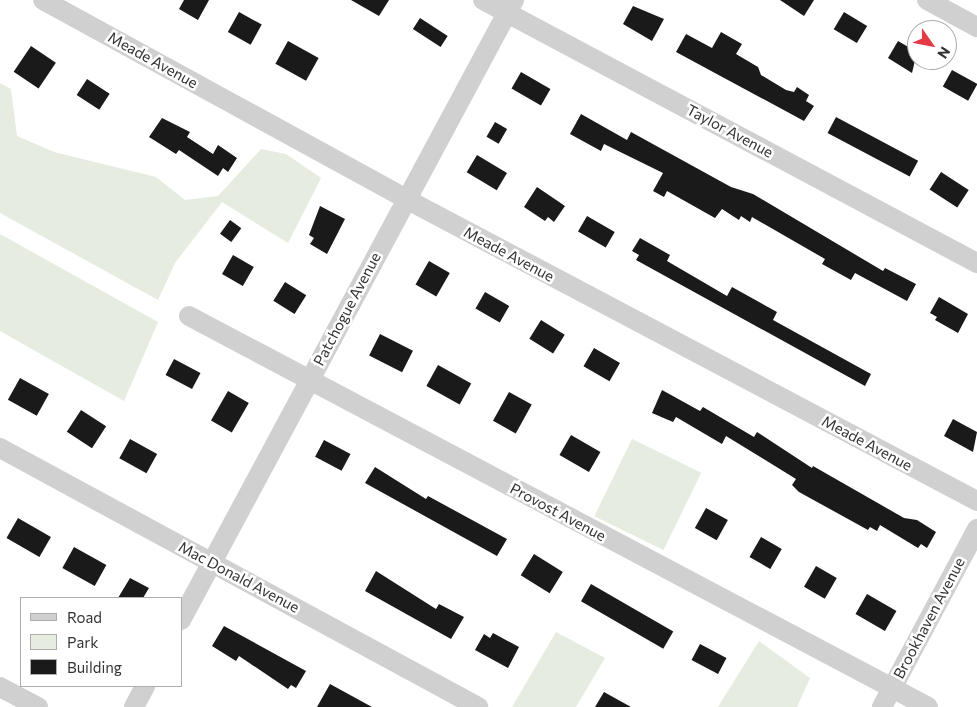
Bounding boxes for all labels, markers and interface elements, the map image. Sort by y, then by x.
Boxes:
north arrow [907,20,957,70]
street label: Meade Avenue [105,28,201,92]
text: N [934,44,954,62]
street label: Taylor Avenue [684,101,776,161]
street label: Meade Avenue [461,223,557,285]
street label: Patchogue Avenue [310,249,384,369]
street label: Meade Avenue [819,412,915,474]
street label: Provost Avenue [507,479,609,545]
street label: Mac Donald Avenue [176,538,302,616]
street label: Brookhaven Avenue [889,554,969,682]
legend [20,597,182,687]
text: Road [67,608,102,626]
text: Park [67,633,98,651]
text: Building [67,658,122,676]

